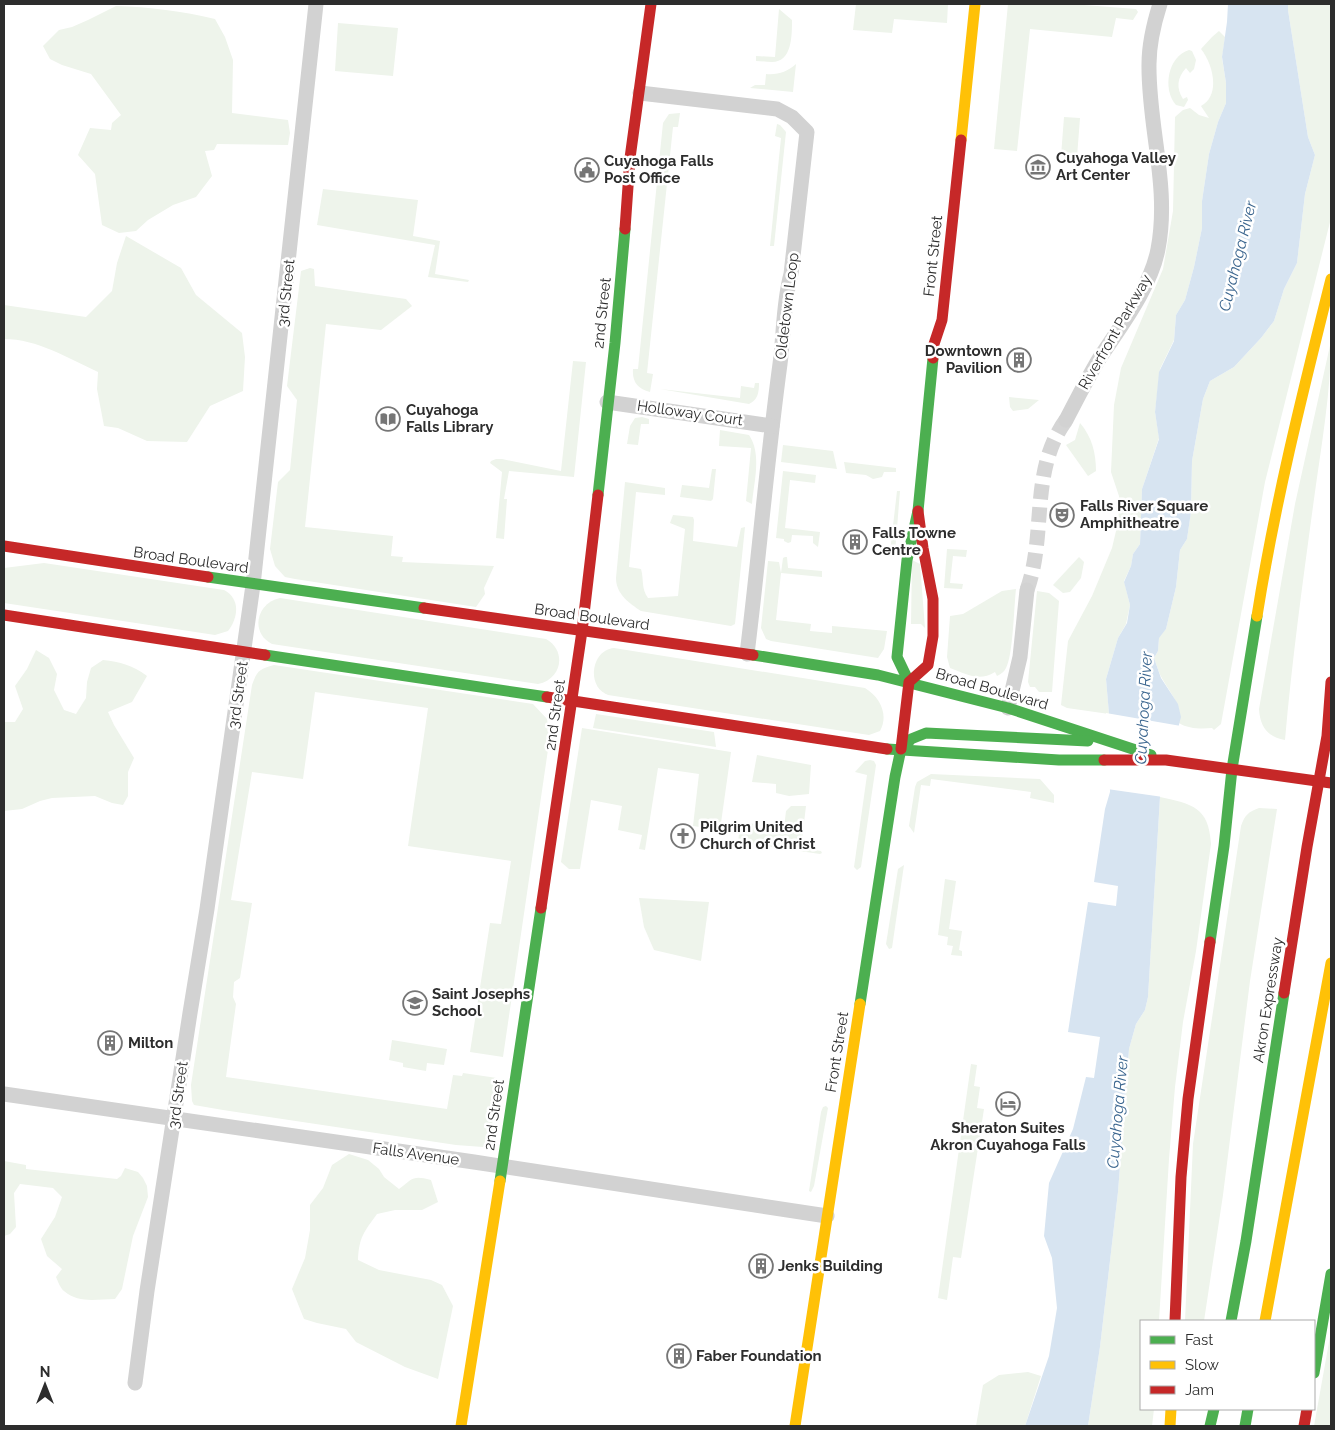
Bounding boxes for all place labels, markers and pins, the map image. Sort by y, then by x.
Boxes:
place label: Cuyahoga Valley Art Center [1056,149,1177,184]
place label: Cuyahoga Falls Post Office [604,152,714,187]
museum icon: Cuyahoga Valley Art Center [1025,154,1051,180]
public building icon: Cuyahoga Falls Post Office [574,157,600,183]
place label: Downtown Pavilion [925,342,1002,377]
building icon: Downtown Pavilion [1006,347,1032,373]
place label: Cuyahoga Falls Library [406,401,494,436]
library icon: Cuyahoga Falls Library [375,406,401,432]
place label: Falls River Square Amphitheatre [1080,497,1208,532]
theatre icon: Falls River Square Amphitheatre [1049,502,1075,528]
place label: Falls Towne Centre [872,524,956,559]
building icon: Falls Towne Centre [842,529,868,555]
place label: Pilgrim United Church of Christ [700,818,816,853]
church icon: Pilgrim United Church of Christ [670,823,696,849]
place label: Saint Josephs School [432,985,530,1020]
school or university icon: Saint Josephs School [402,990,428,1016]
building icon: Milton [97,1030,123,1056]
place label: Milton [128,1034,173,1052]
hotel icon: Sheraton Suites Akron Cuyahoga Falls [995,1091,1021,1117]
place label: Sheraton Suites Akron Cuyahoga Falls [930,1119,1086,1154]
building icon: Jenks Building [748,1253,774,1279]
place label: Jenks Building [778,1257,883,1275]
building icon: Faber Foundation [666,1343,692,1369]
place label: Faber Foundation [696,1347,822,1365]

